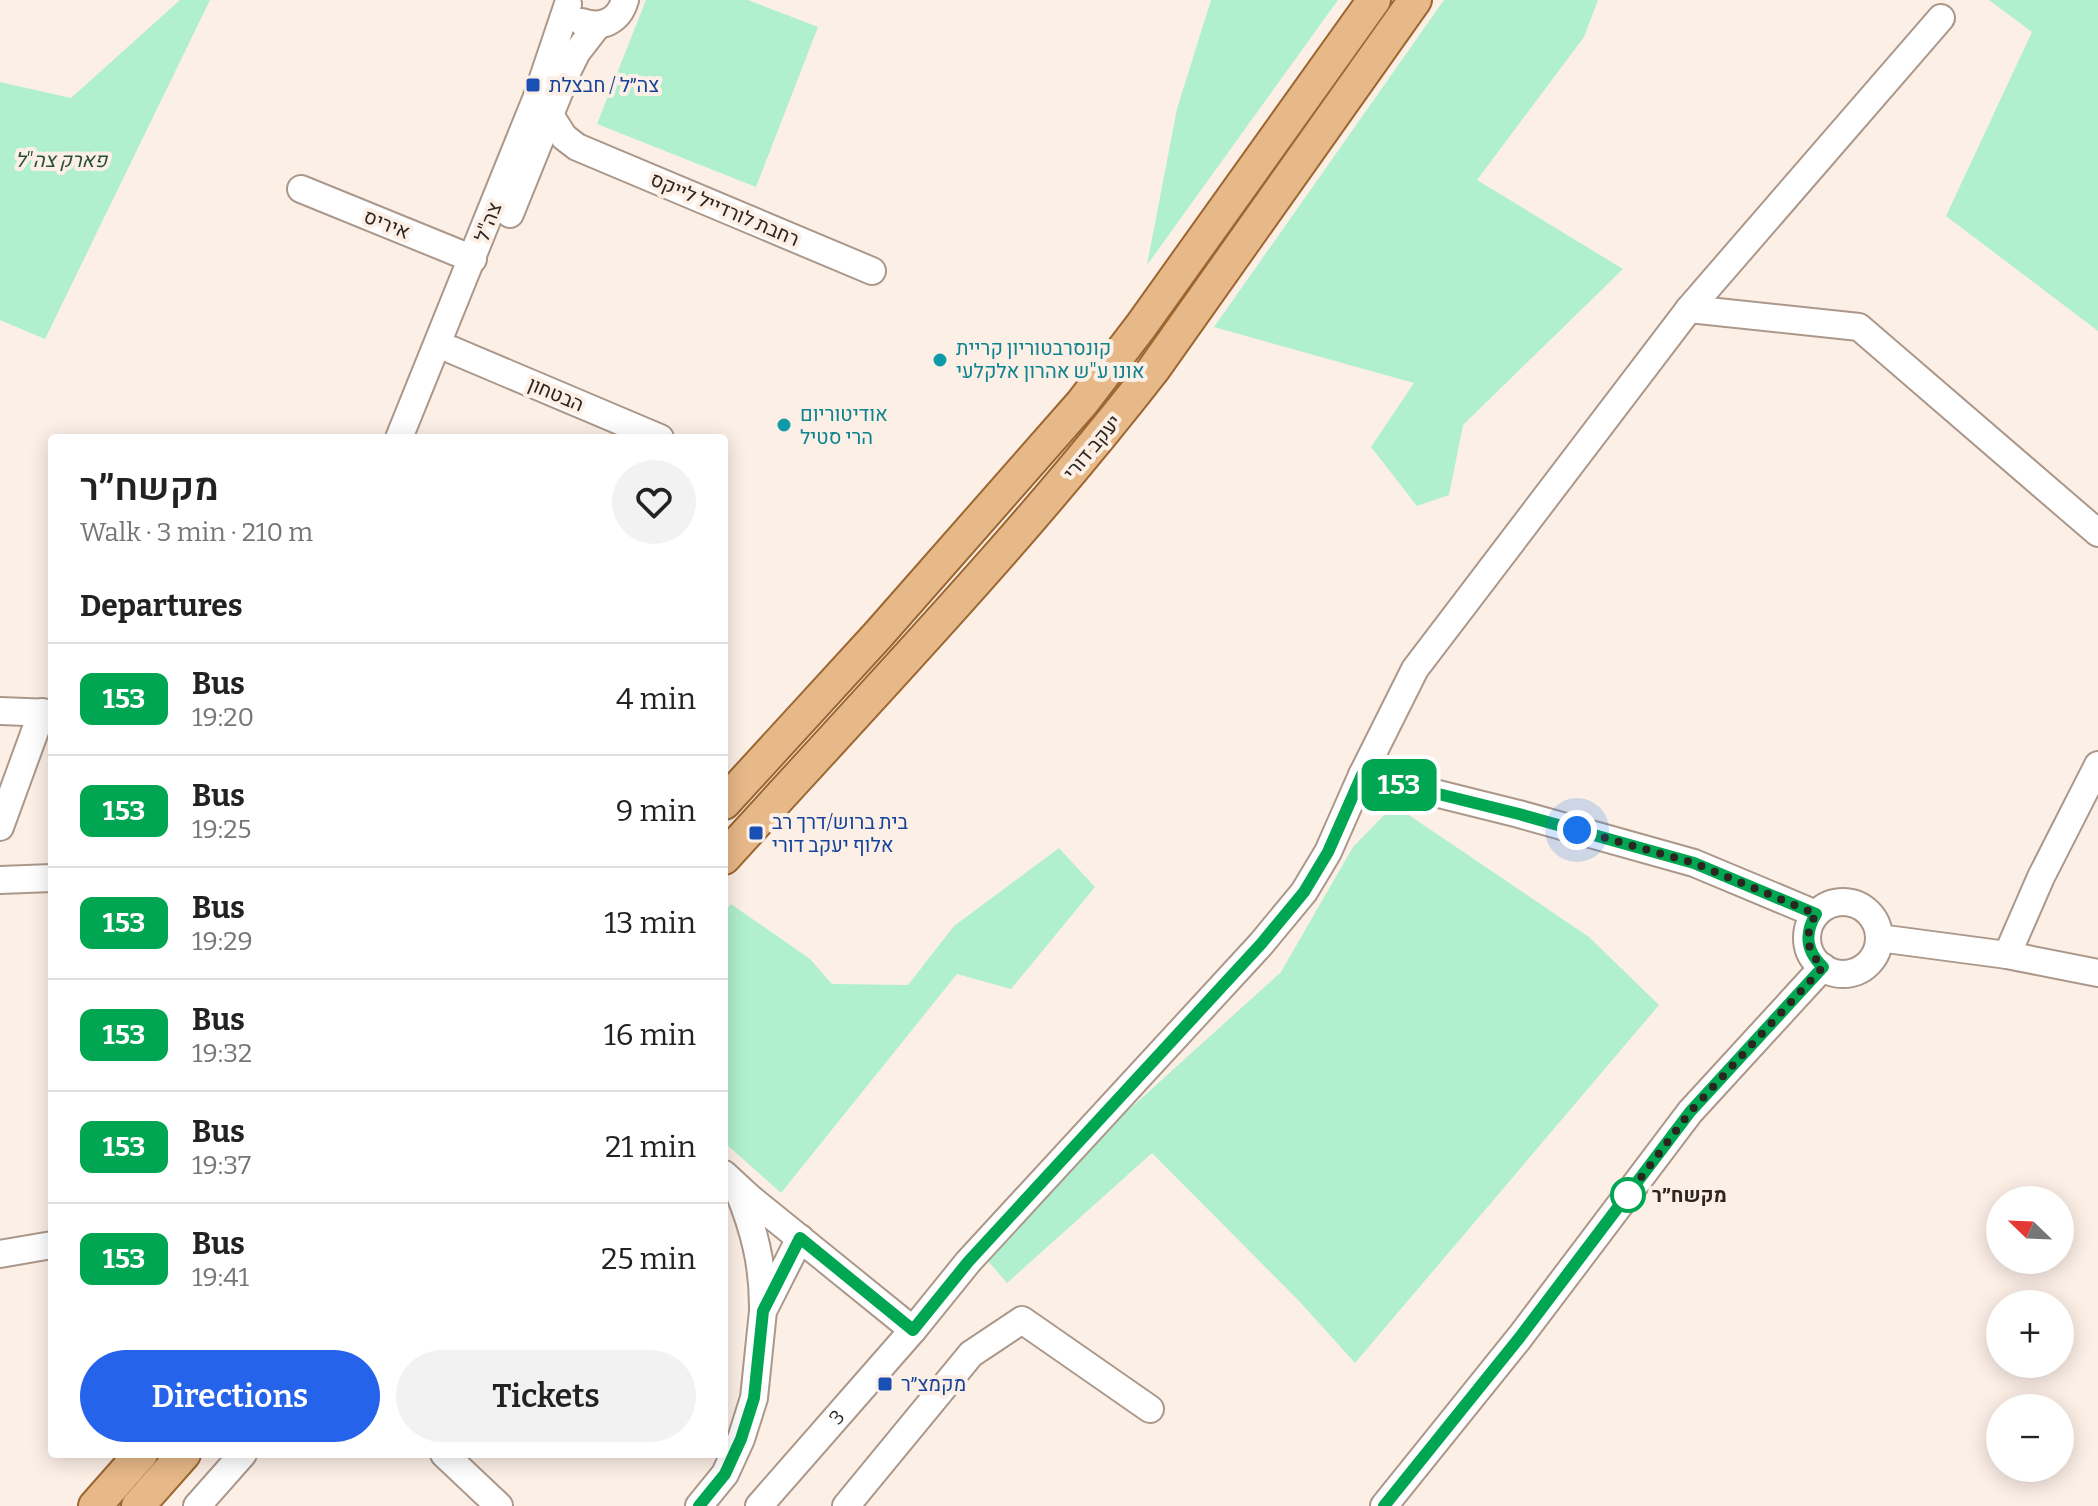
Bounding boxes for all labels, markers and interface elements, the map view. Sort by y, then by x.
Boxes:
place label: צה״ל / חבצלת [549,73,659,97]
marker: צה״ל / חבצלת [524,76,542,94]
park label: פארק צה"ל [15,148,108,172]
street label: רחבת לורדייל לייקס [647,167,803,251]
street label: צה"ל [470,199,507,245]
street label: איריס [360,204,414,244]
place label: קונסרבטוריון קריית אונו ע"ש אהרון אלקלעי [956,336,1144,383]
marker: קונסרבטוריון קריית אונו ע"ש אהרון אלקלעי [931,351,949,369]
street label: הבטחון [524,372,588,416]
place label: אודיטוריום הרי סטיל [800,402,888,449]
street label: יעקב דורי [1058,410,1126,484]
marker: אודיטוריום הרי סטיל [775,416,793,434]
button: heart [612,460,696,544]
text: מקשח״ר [80,464,219,510]
text: Walk · 3 min · 210 m [80,517,313,548]
text: Departures [80,588,243,624]
text: Bus [192,666,245,702]
text: 4 min [616,681,696,717]
text: 153 [103,682,145,715]
text: 19:20 [192,702,254,733]
line badge: 153 [1353,759,1445,811]
text: 153 [1378,768,1420,801]
text: Bus [192,778,245,814]
text: 9 min [616,793,696,829]
text: 153 [103,794,145,827]
place label: בית ברוש/דרך רב אלוף יעקב דורי [772,810,908,857]
your location [1557,810,1597,850]
text: 19:25 [192,814,251,845]
marker: בית ברוש/דרך רב אלוף יעקב דורי [747,824,765,842]
text: Bus [192,890,245,926]
text: 13 min [604,905,696,941]
text: 153 [103,906,145,939]
text: 19:29 [192,926,253,957]
text: Bus [192,1002,245,1038]
text: 16 min [604,1017,696,1053]
text: 153 [103,1018,145,1051]
text: 19:32 [192,1038,252,1069]
text: Bus [192,1114,245,1150]
text: 21 min [605,1129,696,1165]
text: 153 [103,1130,145,1163]
text: 19:37 [192,1150,251,1181]
marker: מקשח״ר [1611,1178,1645,1212]
place label: מקשח״ר [1652,1183,1727,1207]
north arrow [1986,1186,2074,1274]
map controls [1986,1186,2074,1482]
text: Bus [192,1226,245,1262]
text: 25 min [601,1241,696,1277]
text: 153 [103,1242,145,1275]
text: 19:41 [192,1262,249,1293]
button: + [1986,1290,2074,1378]
button: Directions [80,1350,380,1442]
button: Tickets [396,1350,696,1442]
place label: מקמצ״ר [901,1372,966,1396]
marker: מקמצ״ר [876,1375,894,1393]
button: − [1986,1394,2074,1482]
street label: 3 [824,1405,849,1429]

